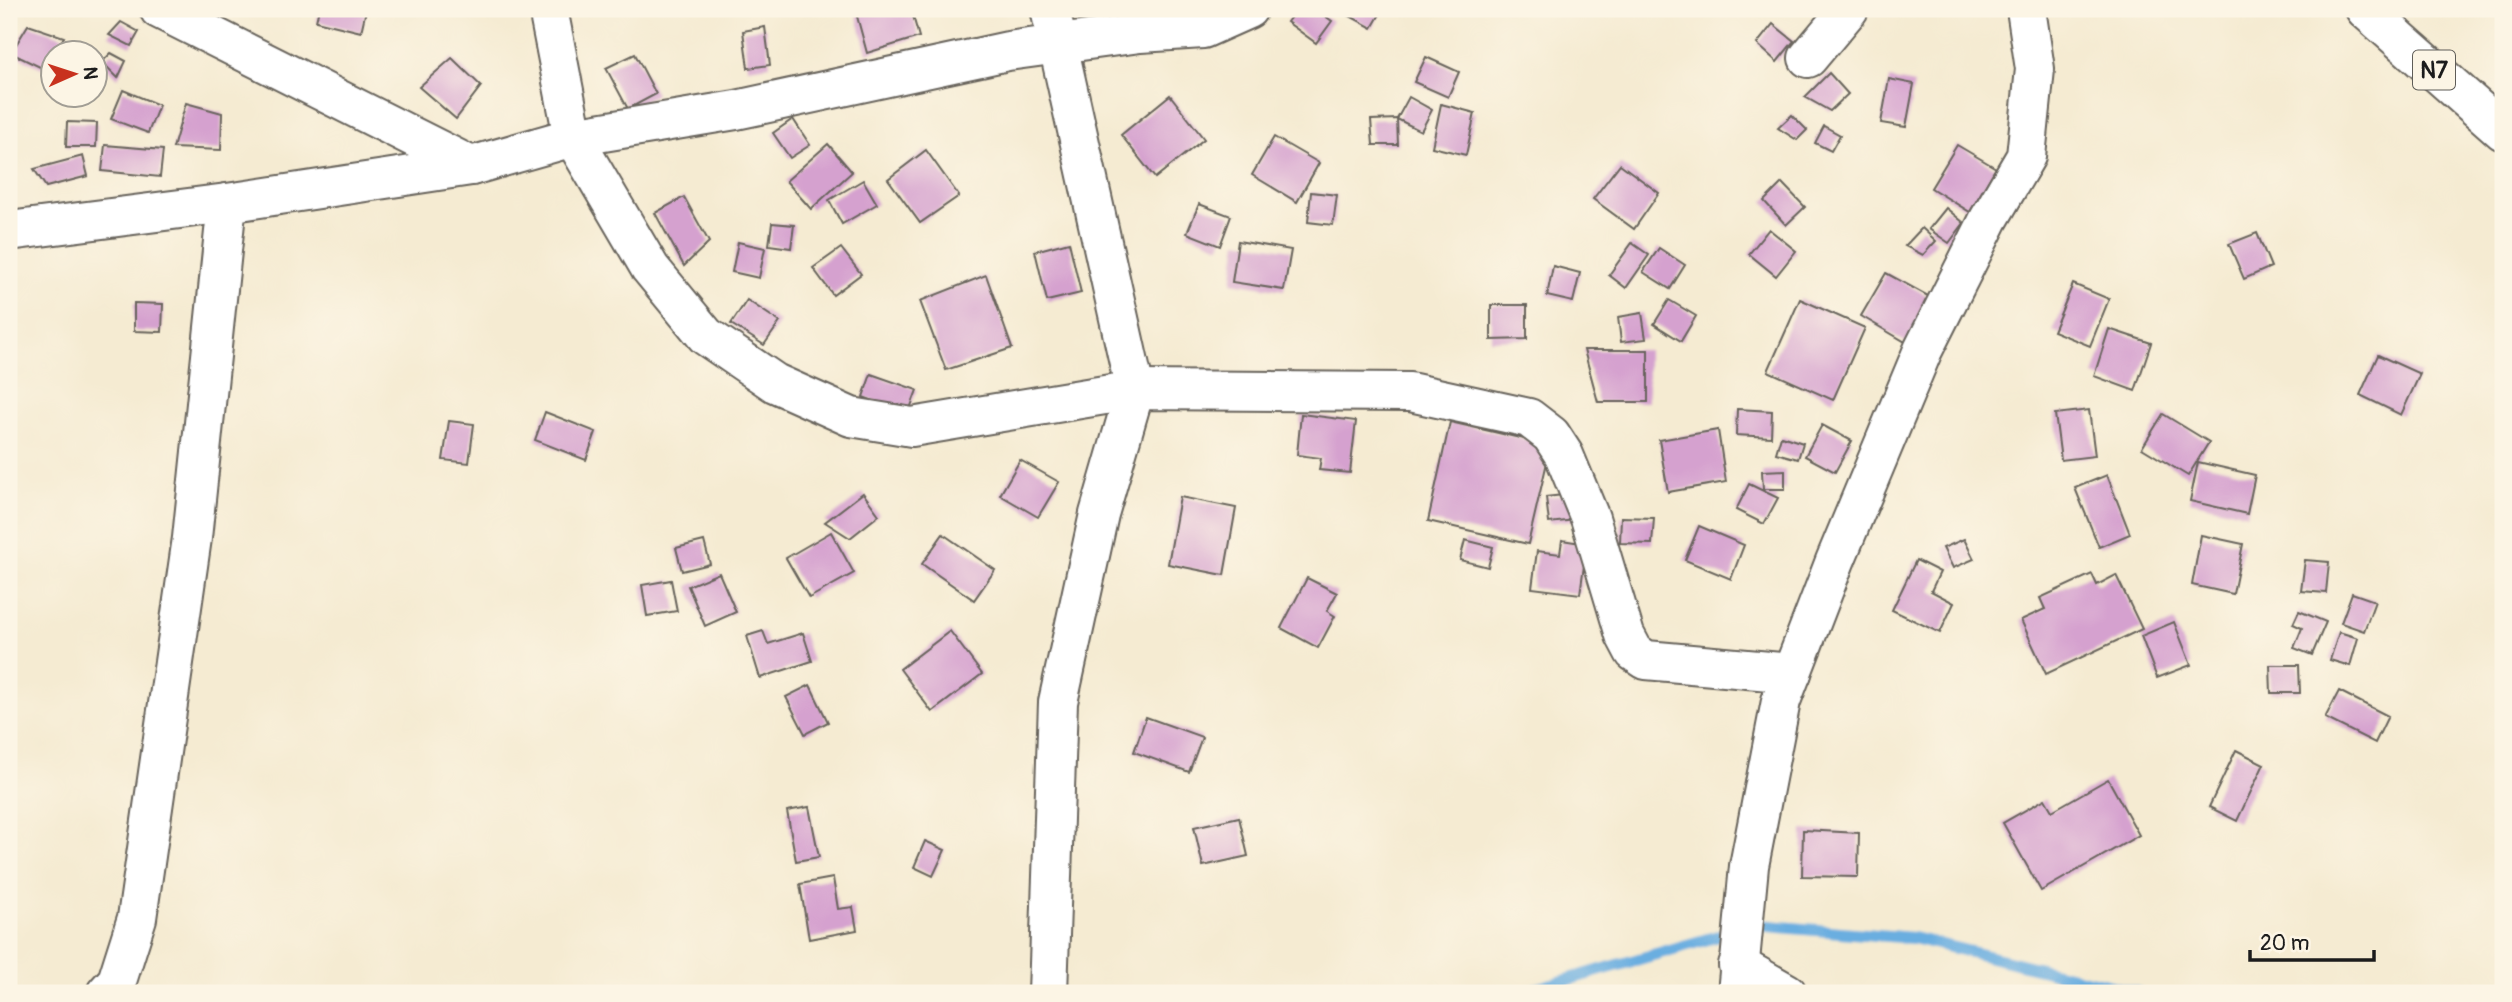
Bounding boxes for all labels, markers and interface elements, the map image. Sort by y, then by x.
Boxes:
north arrow [38,38,108,108]
road number: N7 [2413,50,2455,90]
text: N [78,66,102,80]
scale bar [2250,918,2374,962]
text: 20 m [2260,930,2309,957]

